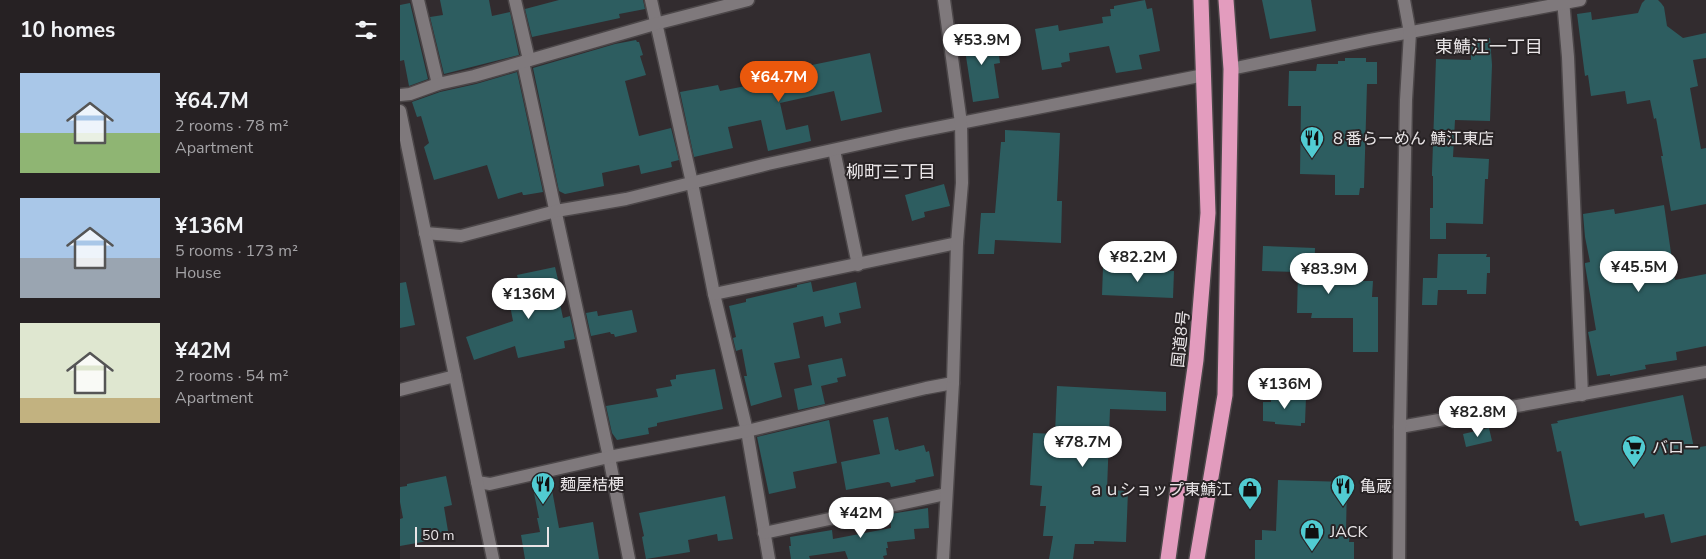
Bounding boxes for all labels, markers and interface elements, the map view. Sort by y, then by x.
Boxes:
text: 10 homes [20,16,115,44]
icon: filters [352,16,380,44]
pin: ¥53.9M [941,23,1023,66]
text: ¥53.9M [954,29,1010,51]
district label: 東鯖江一丁目 [1435,35,1543,59]
pin: ¥64.7M [738,61,820,103]
text: ¥64.7M [751,66,807,88]
text: ¥64.7M [175,87,249,115]
icon: home [60,93,120,153]
text: 2 rooms · 78 m² [175,115,288,137]
restaurant icon: ８番らーめん 鯖江東店 [1299,125,1325,159]
place label: ８番らーめん 鯖江東店 [1330,128,1494,150]
text: Apartment [175,137,253,159]
district label: 柳町三丁目 [846,160,936,184]
text: ¥136M [175,212,244,240]
icon: home [60,218,120,278]
text: 5 rooms · 173 m² [175,240,298,262]
pin: ¥82.2M [1097,240,1179,283]
text: ¥82.2M [1110,246,1166,268]
pin: ¥45.5M [1598,250,1680,293]
pin: ¥83.9M [1288,252,1370,295]
text: ¥45.5M [1611,256,1667,278]
text: ¥83.9M [1301,258,1357,280]
text: House [175,262,221,284]
pin: ¥136M [494,278,564,320]
text: ¥136M [503,283,555,305]
street label: 国道8号 [1167,309,1195,369]
text: ¥42M [175,337,231,365]
icon: home [60,343,120,403]
text: 2 rooms · 54 m² [175,365,288,387]
pin: ¥136M [1250,368,1320,410]
text: ¥136M [1259,373,1311,395]
text: Apartment [175,387,253,409]
pin: ¥82.8M [1437,396,1519,438]
text: ¥82.8M [1450,401,1506,423]
pin: ¥78.7M [1042,426,1124,468]
text: ¥78.7M [1055,431,1111,453]
supermarket icon: バロー [1621,434,1647,468]
place label: バロー [1652,437,1700,459]
restaurant icon: 麺屋桔梗 [530,471,556,505]
restaurant icon: 亀蔵 [1330,473,1356,507]
place label: 麺屋桔梗 [560,474,624,496]
shop icon: ａｕショップ東鯖江 [1237,476,1263,510]
place label: 亀蔵 [1360,476,1392,498]
place label: ａｕショップ東鯖江 [1088,479,1232,501]
pin: ¥42M [831,496,891,539]
text: ¥42M [840,502,882,524]
shop icon: JACK [1299,518,1325,552]
place label: JACK [1329,521,1368,543]
scale bar [415,524,549,547]
text: 50 m [422,526,454,545]

